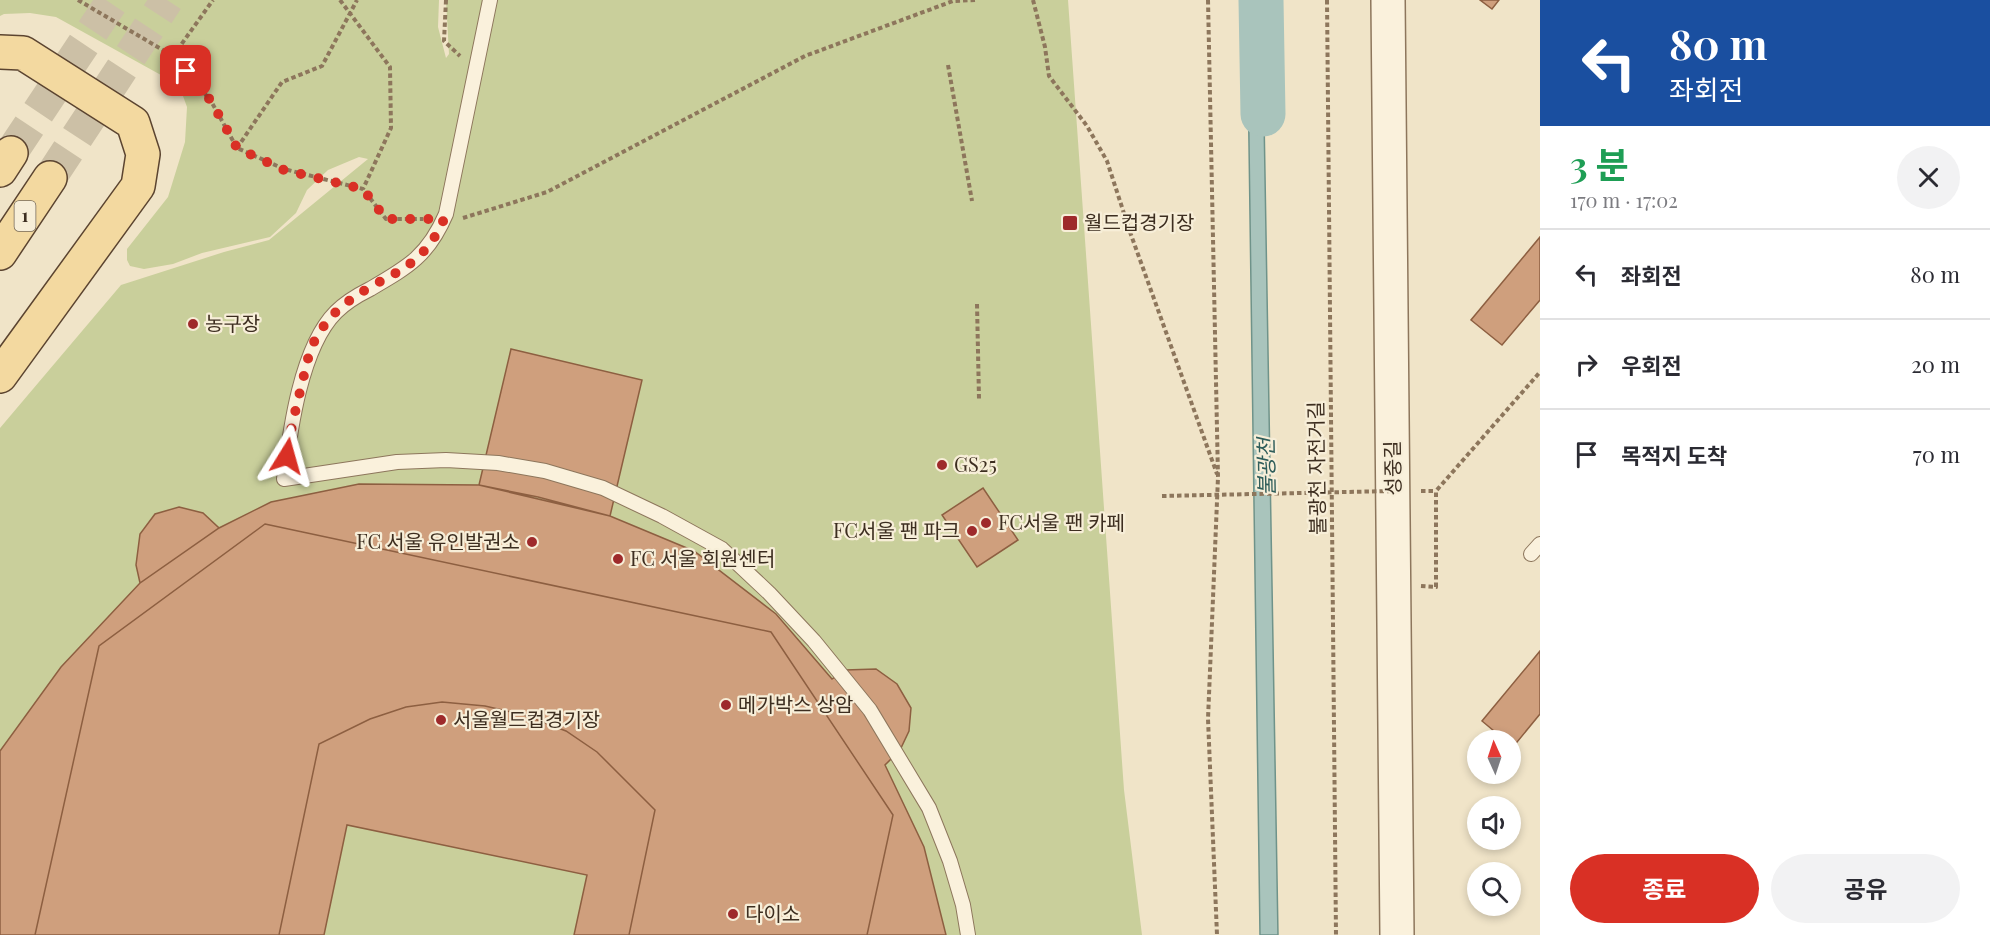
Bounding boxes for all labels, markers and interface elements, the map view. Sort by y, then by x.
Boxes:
text: 80 m [1669,15,1767,71]
icon: left [1570,24,1648,102]
pin [160,45,211,96]
icon: arrive [169,54,202,87]
text: 좌회전 [1669,71,1744,107]
text: 3 분 [1570,139,1629,187]
button: close [1897,146,1960,209]
text: 170 m · 17:02 [1570,186,1678,213]
road number: 1 [15,201,36,231]
place label: 월드컵경기장 [1084,208,1194,235]
marker: 월드컵경기장 [1061,214,1079,232]
icon: left [1570,258,1603,291]
text: 80 m [1910,259,1960,289]
text: 좌회전 [1621,260,1682,290]
place label: 농구장 [205,309,260,336]
marker: 농구장 [186,317,200,331]
icon: right [1570,348,1603,381]
text: 20 m [1911,349,1960,379]
text: 우회전 [1621,350,1682,380]
street label: 불광천 자전거길 [1301,401,1330,535]
position arrow [255,424,319,488]
water label: 불광천 [1250,435,1280,496]
icon: arrive [1570,438,1603,471]
text: 70 m [1913,439,1960,469]
street label: 성중길 [1378,440,1405,496]
text: 목적지 도착 [1621,440,1727,470]
place label: GS25 [954,450,997,477]
marker: GS25 [935,458,949,472]
place label: FC서울 팬 카페 [998,508,1125,535]
place label: FC서울 팬 파크 [833,516,960,543]
marker: FC서울 팬 카페 [979,516,993,530]
marker: FC서울 팬 파크 [965,524,979,538]
place label: FC 서울 유인발권소 [356,527,520,554]
marker: FC 서울 유인발권소 [525,535,539,549]
place label: FC 서울 회원센터 [630,544,775,571]
marker: FC 서울 회원센터 [611,552,625,566]
place label: 메가박스 상암 [738,690,853,717]
marker: 메가박스 상암 [719,698,733,712]
place label: 서울월드컵경기장 [453,705,600,732]
marker: 서울월드컵경기장 [434,713,448,727]
north arrow [1467,730,1521,784]
map controls [1467,730,1521,916]
button: sound [1467,796,1521,850]
button: 종료 [1570,854,1759,923]
button: 공유 [1771,854,1960,923]
button: search [1467,862,1521,916]
place label: 다이소 [745,899,800,926]
marker: 다이소 [726,907,740,921]

